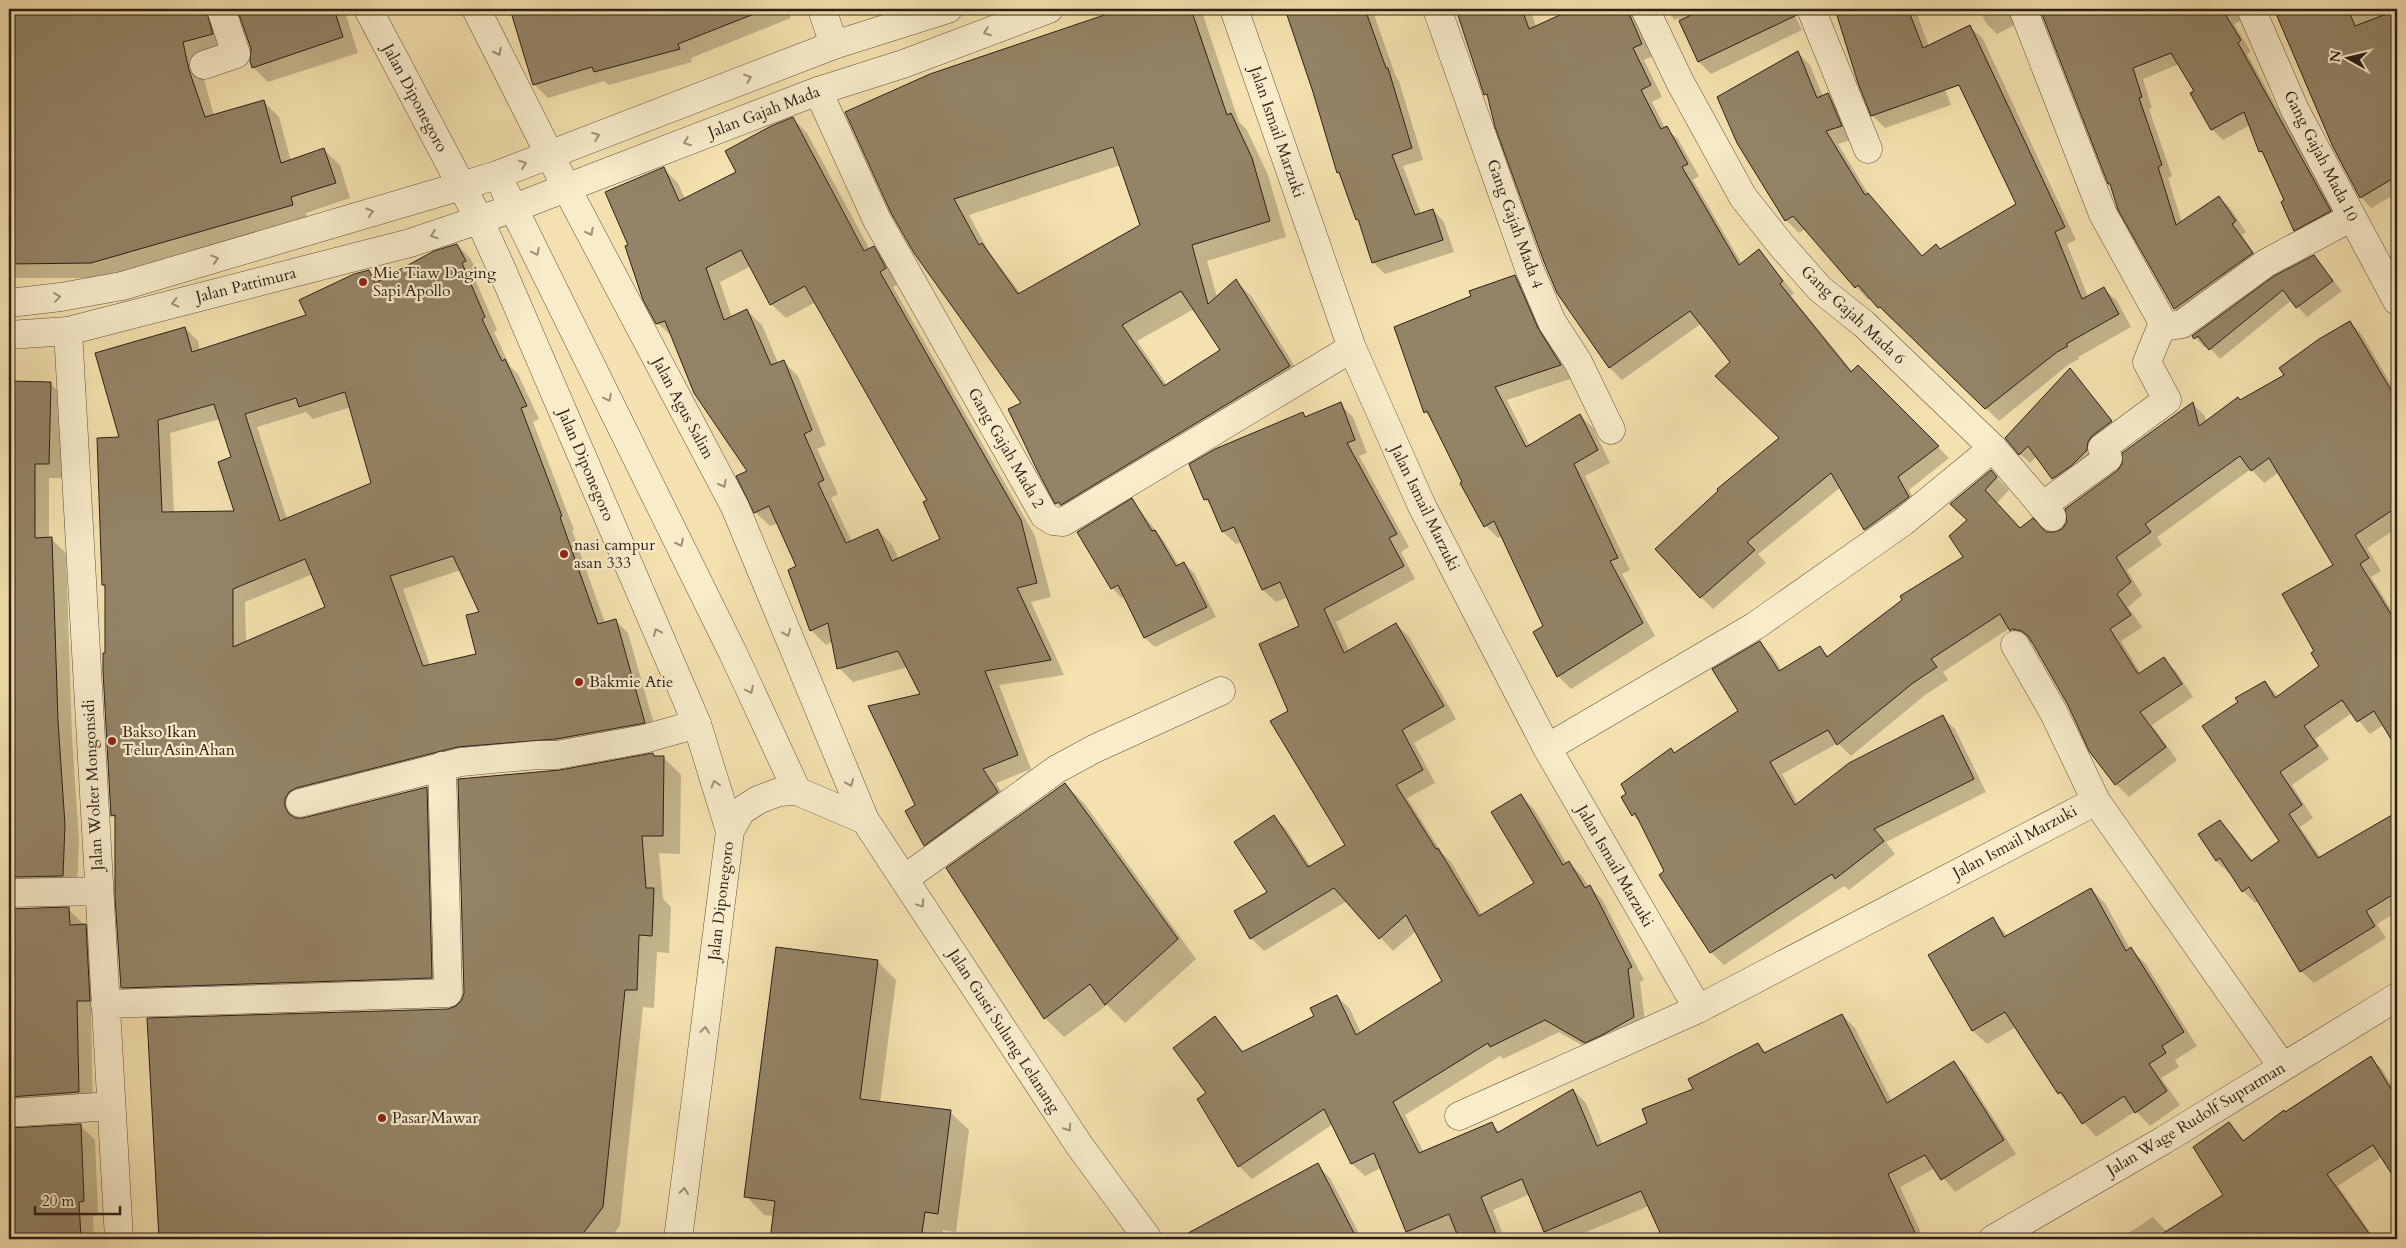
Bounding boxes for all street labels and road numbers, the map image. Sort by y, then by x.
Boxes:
street label: Jalan Diponegoro [376,38,453,156]
street label: Jalan Ismail Marzuki [1244,61,1310,201]
street label: Jalan Gajah Mada [703,81,823,144]
street label: Gang Gajah Mada 10 [2278,87,2364,225]
street label: Gang Gajah Mada 4 [1481,156,1549,292]
street label: Gang Gajah Mada 6 [1796,261,1910,369]
street label: Jalan Pattimura [192,262,299,309]
street label: Jalan Agus Salim [646,351,719,463]
street label: Gang Gajah Mada 2 [962,384,1050,512]
street label: Jalan Diponegoro [552,404,620,525]
street label: Jalan Ismail Marzuki [1384,440,1465,575]
street label: Jalan Wolter Mongonsidi [77,698,109,873]
street label: Jalan Ismail Marzuki [1570,799,1659,932]
street label: Jalan Ismail Marzuki [1947,800,2081,885]
street label: Jalan Diponegoro [703,840,739,964]
street label: Jalan Gusti Sulung Lelanang [942,943,1065,1117]
street label: Jalan Wage Rudolf Supratman [2101,1057,2289,1182]

